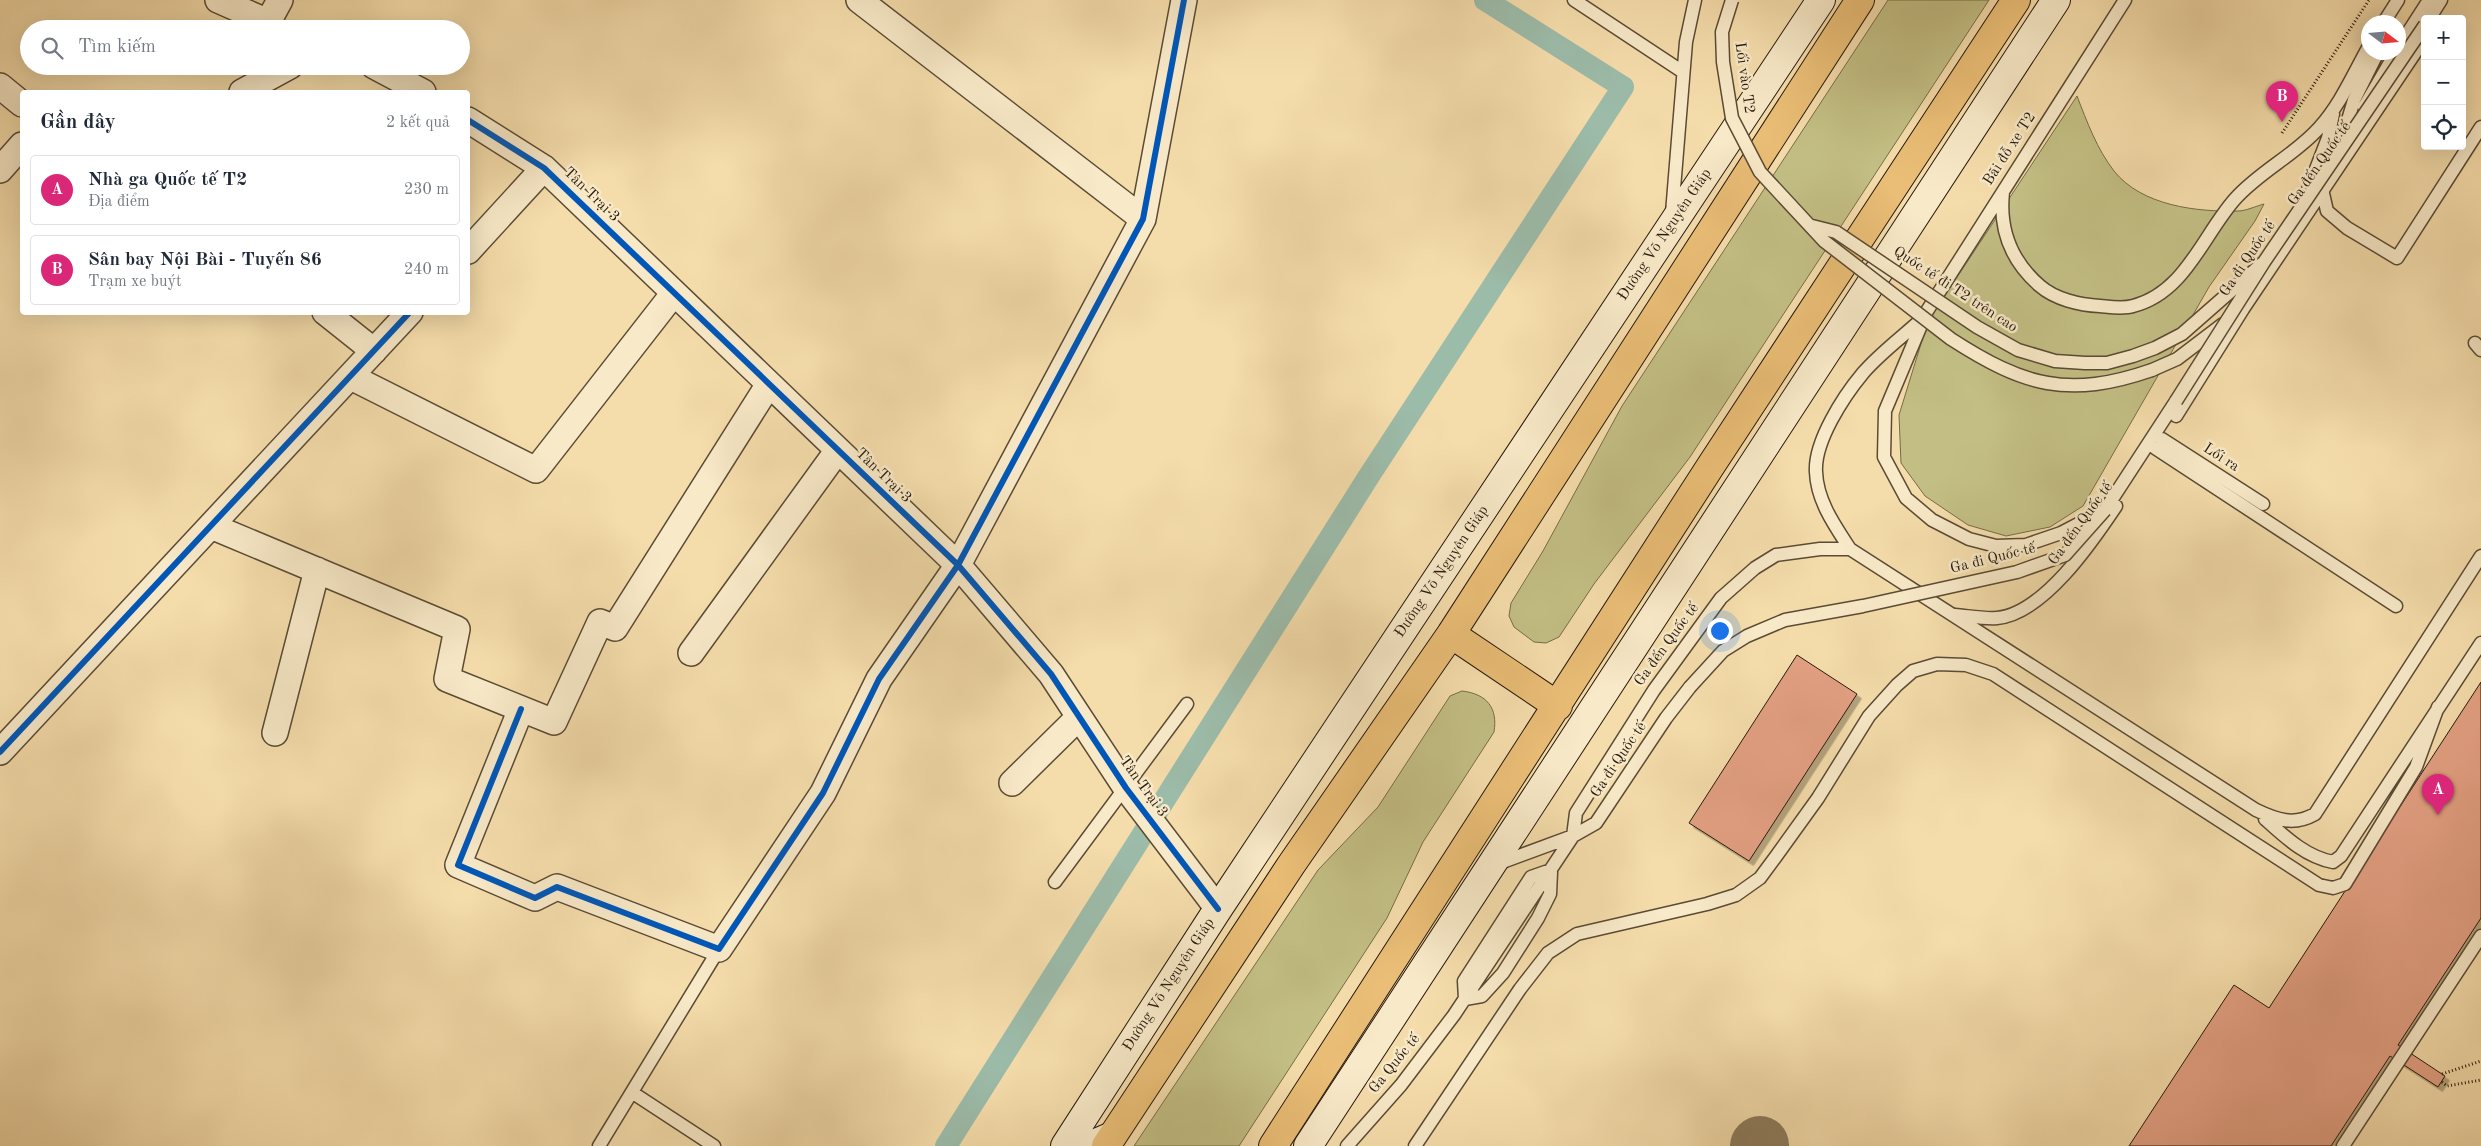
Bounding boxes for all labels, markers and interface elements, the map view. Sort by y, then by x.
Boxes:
north arrow [2361,15,2406,60]
map controls [2421,15,2466,150]
button: + [2421,15,2466,60]
search box [20,20,470,75]
icon: search [38,34,66,62]
text: Tìm kiếm [78,38,156,57]
street label: Lối vào T2 [1732,41,1757,115]
button: − [2421,60,2466,105]
pin: B [2266,81,2298,122]
button: locate [2421,105,2466,150]
street label: Bãi đỗ xe T2 [1980,109,2039,188]
text: Gần đây [40,112,116,133]
text: 2 kết quả [386,115,450,131]
street label: Ga đến Quốc tế [2285,118,2355,209]
street label: Tân Trại 3 [560,165,622,225]
street label: Đường Võ Nguyên Giáp [1615,166,1715,304]
text: Nhà ga Quốc tế T2 [88,171,247,190]
text: A [51,182,63,198]
text: 230 m [404,182,449,198]
text: Địa điểm [88,194,150,210]
street label: Ga đi Quốc tế [2217,217,2279,299]
street label: Quốc tế đi T2 trên cao [1890,243,2020,336]
text: Sân bay Nội Bài - Tuyến 86 [88,251,322,270]
text: B [51,262,63,278]
text: 240 m [404,262,449,278]
text: Trạm xe buýt [88,274,182,290]
street label: Lối ra [2200,440,2243,475]
street label: Tân Trại 3 [852,446,914,506]
street label: Ga đến Quốc tế [2045,478,2117,568]
street label: Đường Võ Nguyên Giáp [1392,503,1492,641]
street label: Ga đi Quốc tế [1949,540,2038,577]
street label: Ga đến Quốc tế [1631,599,1703,689]
your location [1707,618,1733,644]
street label: Ga đi Quốc tế [1588,718,1650,800]
street label: Tân Trại 3 [1116,754,1170,820]
pin: A [2422,774,2454,815]
street label: Đường Võ Nguyên Giáp [1120,916,1218,1054]
street label: Ga Quốc tế [1366,1030,1424,1096]

